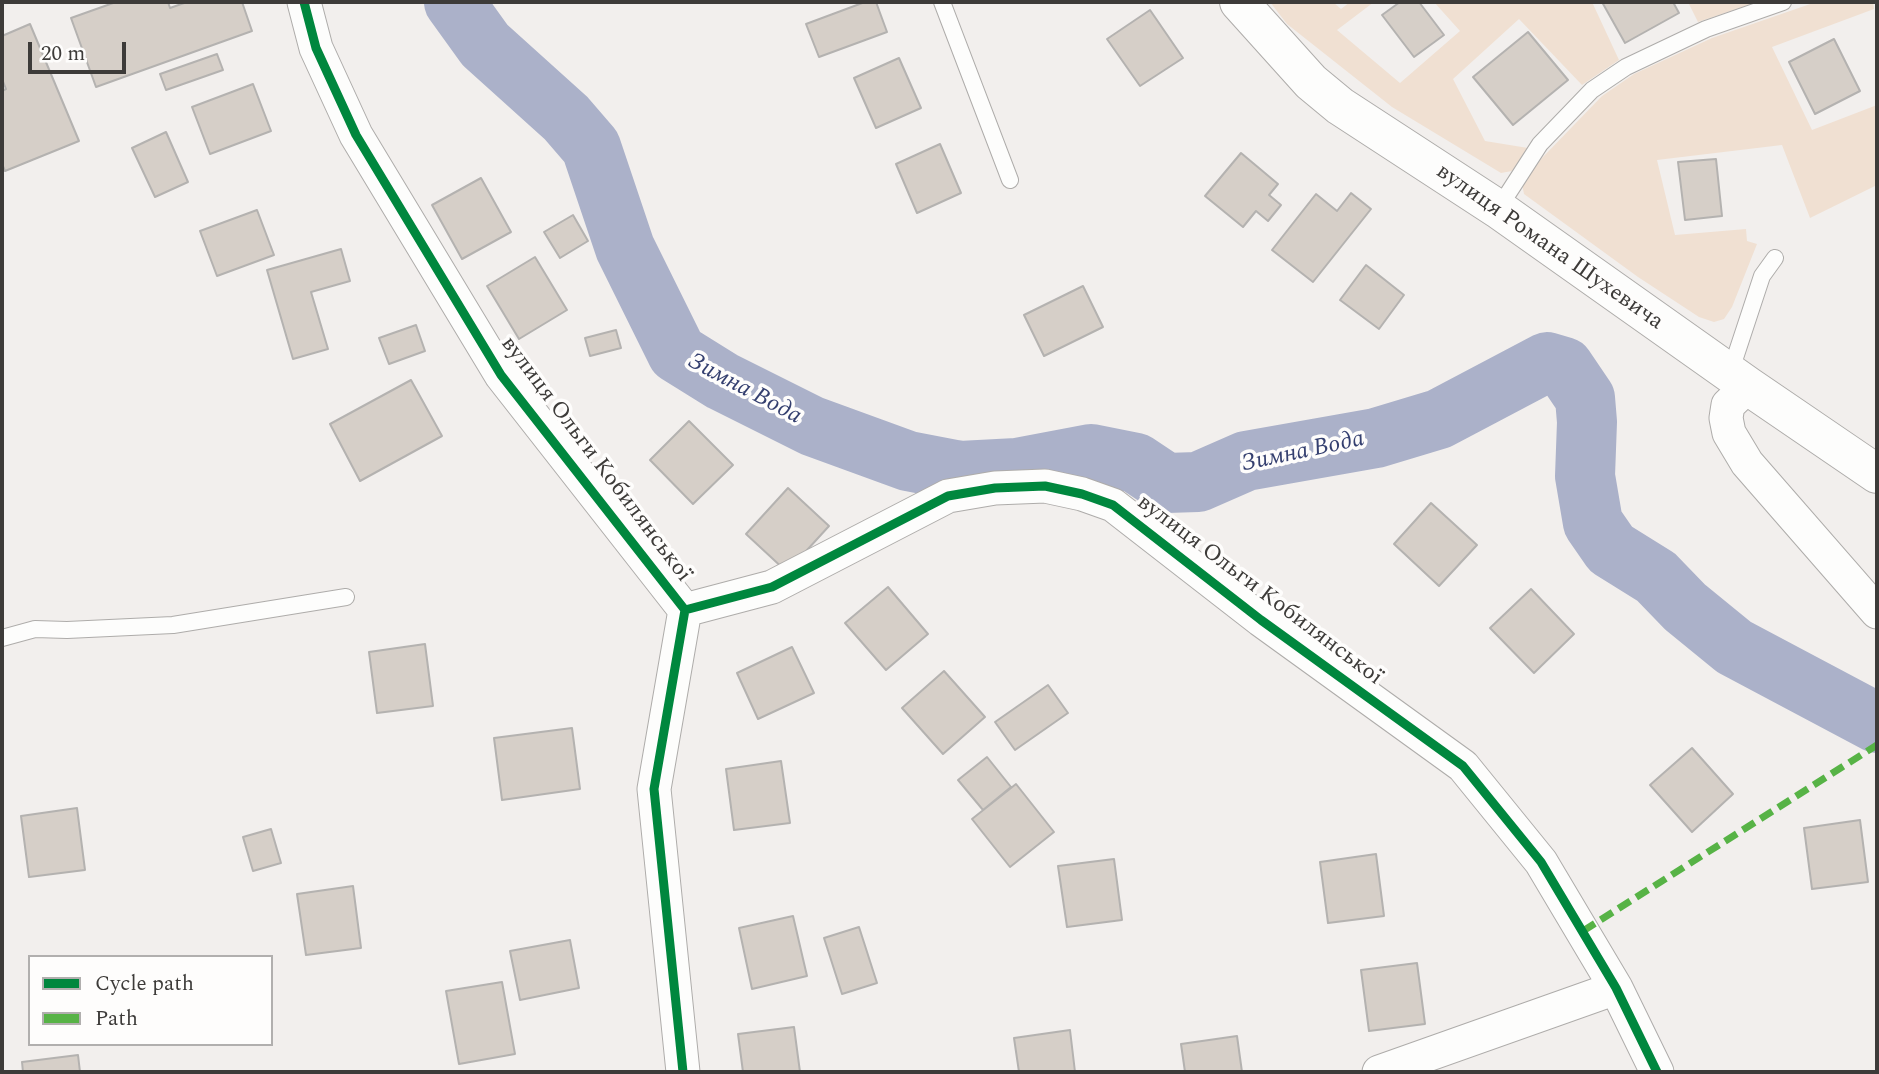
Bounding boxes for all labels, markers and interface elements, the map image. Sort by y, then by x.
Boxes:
scale bar [32,28,130,72]
text: 20 m [41,38,85,70]
street label: вулиця Романа Шухевича [1430,159,1668,337]
street label: вулиця Ольги Кобилянської [494,332,696,588]
water label: Зимна Вода [682,348,806,432]
water label: Зимна Вода [1239,426,1367,480]
street label: вулиця Ольги Кобилянської [1131,490,1387,692]
legend [28,955,273,1046]
text: Cycle path [95,968,194,1000]
text: Path [95,1003,138,1035]

